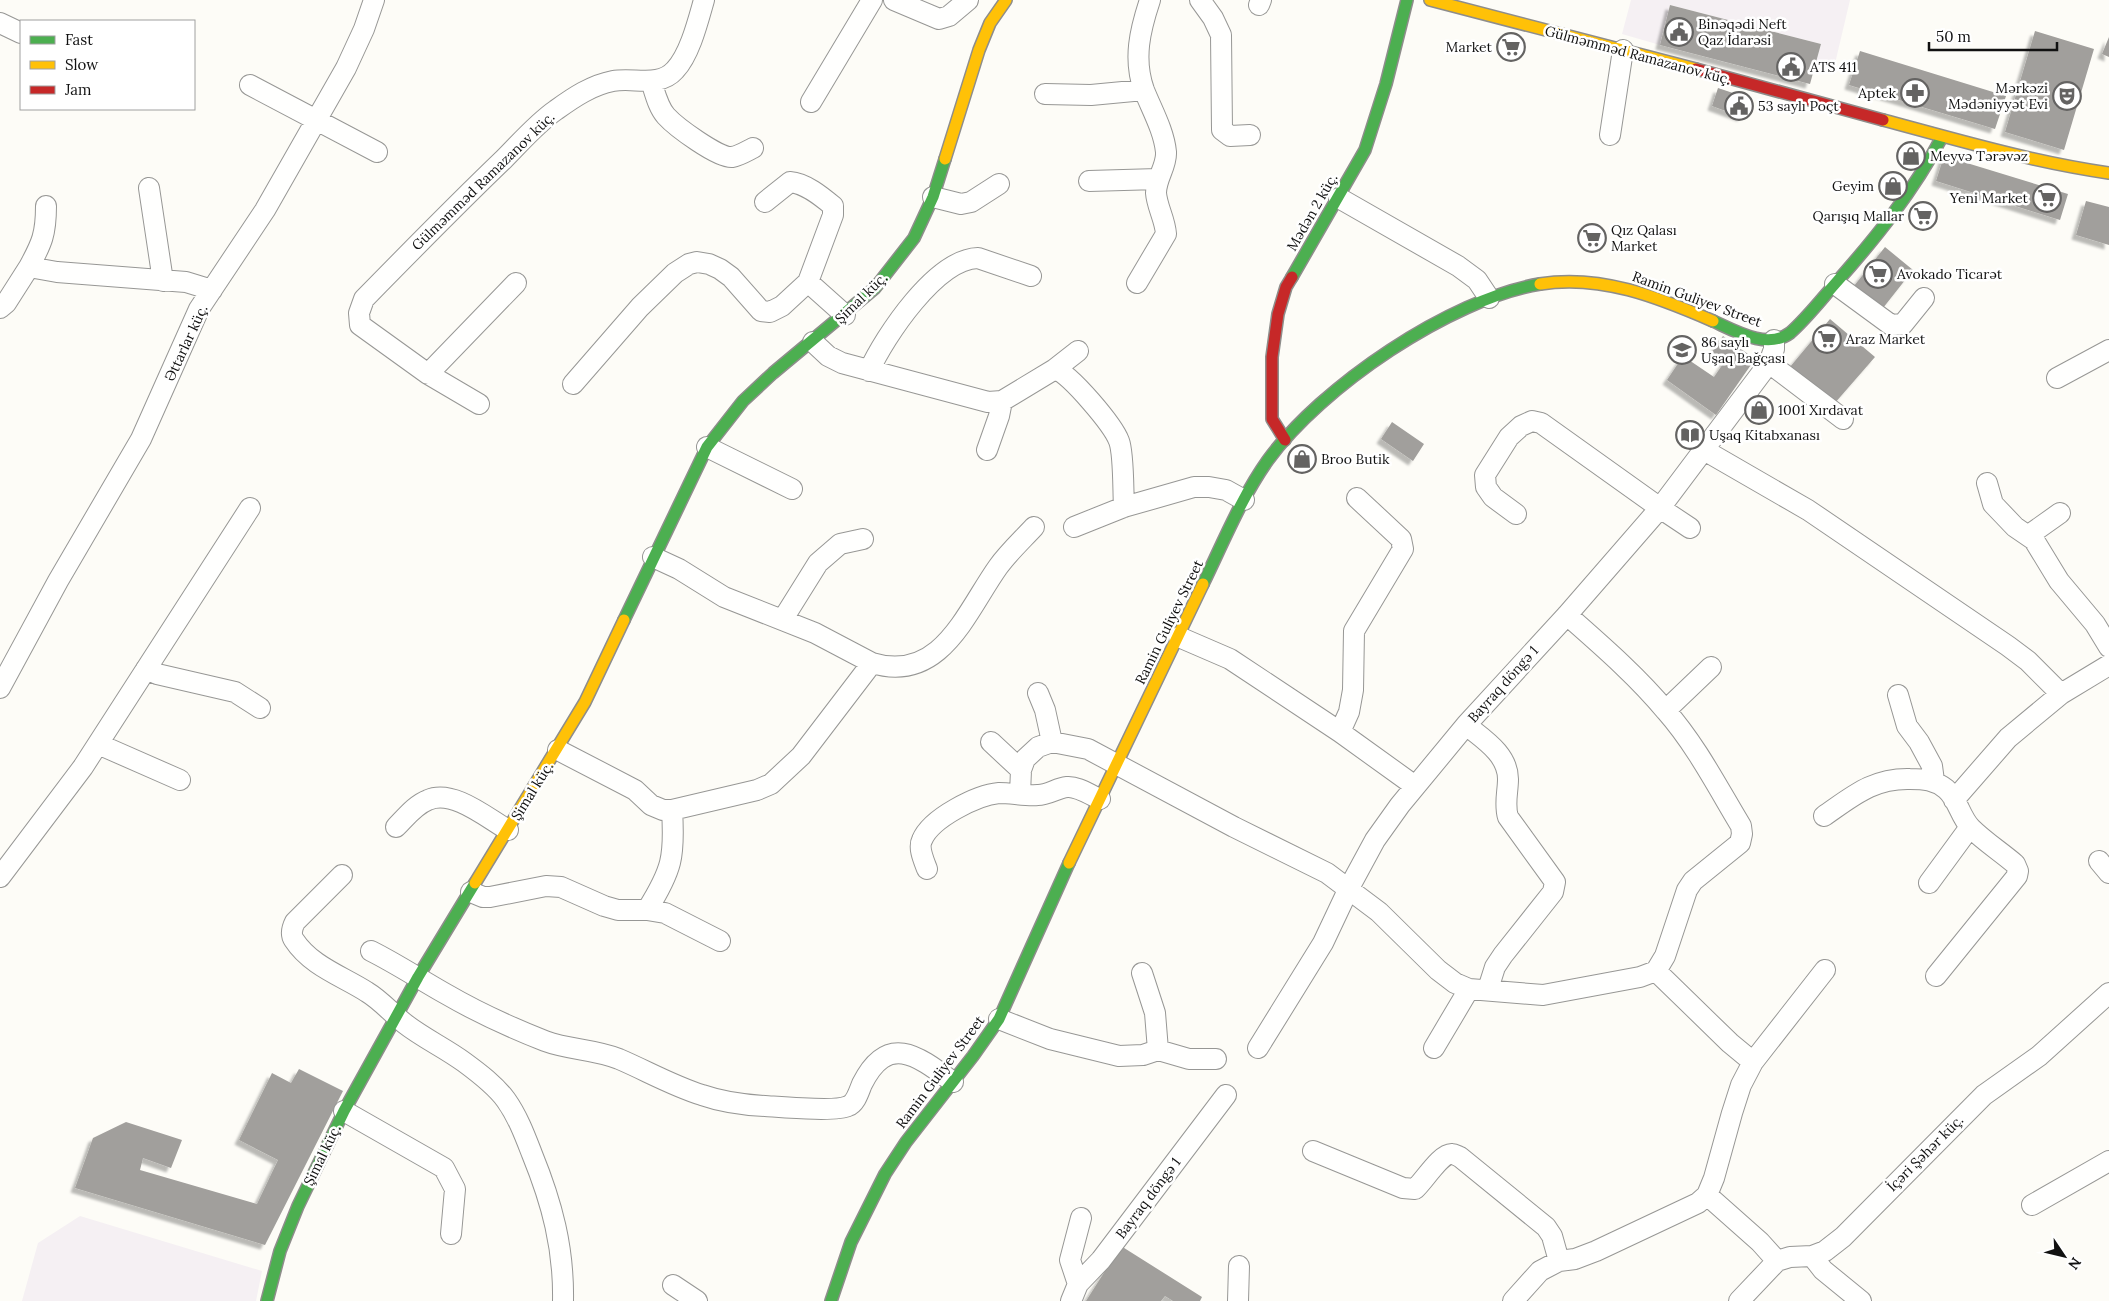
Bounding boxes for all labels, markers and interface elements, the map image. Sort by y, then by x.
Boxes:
place label: Binəqədi Neft Qaz İdarəsi [1698,15,1787,49]
public building icon: Binəqədi Neft Qaz İdarəsi [1664,17,1694,47]
legend [20,20,195,110]
scale bar [1929,20,2056,52]
street label: Gülməmməd Ramazanov küç. [1543,21,1733,89]
text: 50 m [1936,27,1971,46]
text: Fast [65,30,93,49]
supermarket icon: Market [1496,32,1526,62]
place label: Market [1446,38,1493,56]
public building icon: ATS 411 [1776,52,1806,82]
text: Slow [65,55,98,74]
place label: ATS 411 [1809,58,1857,76]
pharmacy icon: Aptek [1900,78,1930,108]
place label: Mərkəzi Mədəniyyət Evi [1948,79,2048,113]
text: Jam [64,80,92,99]
theatre icon: Mərkəzi Mədəniyyət Evi [2052,81,2082,111]
place label: Aptek [1857,84,1896,102]
public building icon: 53 saylı Poçt [1724,91,1754,121]
place label: 53 saylı Poçt [1758,97,1839,115]
street label: Gülməmməd Ramazanov küç. [408,108,558,254]
shop icon: Meyvə Tərəvəz [1896,141,1926,171]
place label: Meyvə Tərəvəz [1930,147,2028,165]
street label: Mədən 2 küç. [1283,170,1341,254]
shop icon: Geyim [1878,171,1908,201]
place label: Geyim [1832,177,1874,195]
supermarket icon: Yeni Market [2032,183,2062,213]
place label: Yeni Market [1949,189,2029,207]
supermarket icon: Qarışıq Mallar [1908,201,1938,231]
place label: Qarışıq Mallar [1812,207,1904,225]
place label: Qız Qalası Market [1611,221,1677,255]
supermarket icon: Qız Qalası Market [1577,223,1607,253]
supermarket icon: Avokado Ticarət [1863,259,1893,289]
place label: Avokado Ticarət [1896,265,2003,283]
street label: Ramin Guliyev Street [1630,267,1765,331]
street label: Şimal küç. [831,269,891,327]
street label: Əttarlar küç. [160,302,212,384]
supermarket icon: Araz Market [1812,324,1842,354]
place label: Araz Market [1845,330,1926,348]
place label: 86 saylı Uşaq Bağçası [1701,333,1786,367]
school or university icon: 86 saylı Uşaq Bağçası [1667,335,1697,365]
shop icon: 1001 Xırdavat [1744,395,1774,425]
place label: 1001 Xırdavat [1778,401,1864,419]
library icon: Uşaq Kitabxanası [1675,420,1705,450]
place label: Uşaq Kitabxanası [1709,426,1820,444]
shop icon: Broo Butik [1287,444,1317,474]
place label: Broo Butik [1321,450,1390,468]
street label: Ramin Guliyev Street [1131,556,1207,687]
street label: Bayraq döngə 1 [1464,642,1542,726]
street label: Şimal küç. [507,758,557,824]
street label: Ramin Guliyev Street [892,1012,989,1132]
street label: İçəri Şəhər küç. [1883,1111,1967,1195]
street label: Şimal küç. [299,1121,345,1189]
street label: Bayraq döngə 1 [1112,1154,1184,1242]
north arrow [2039,1231,2089,1281]
text: N [2064,1254,2085,1273]

